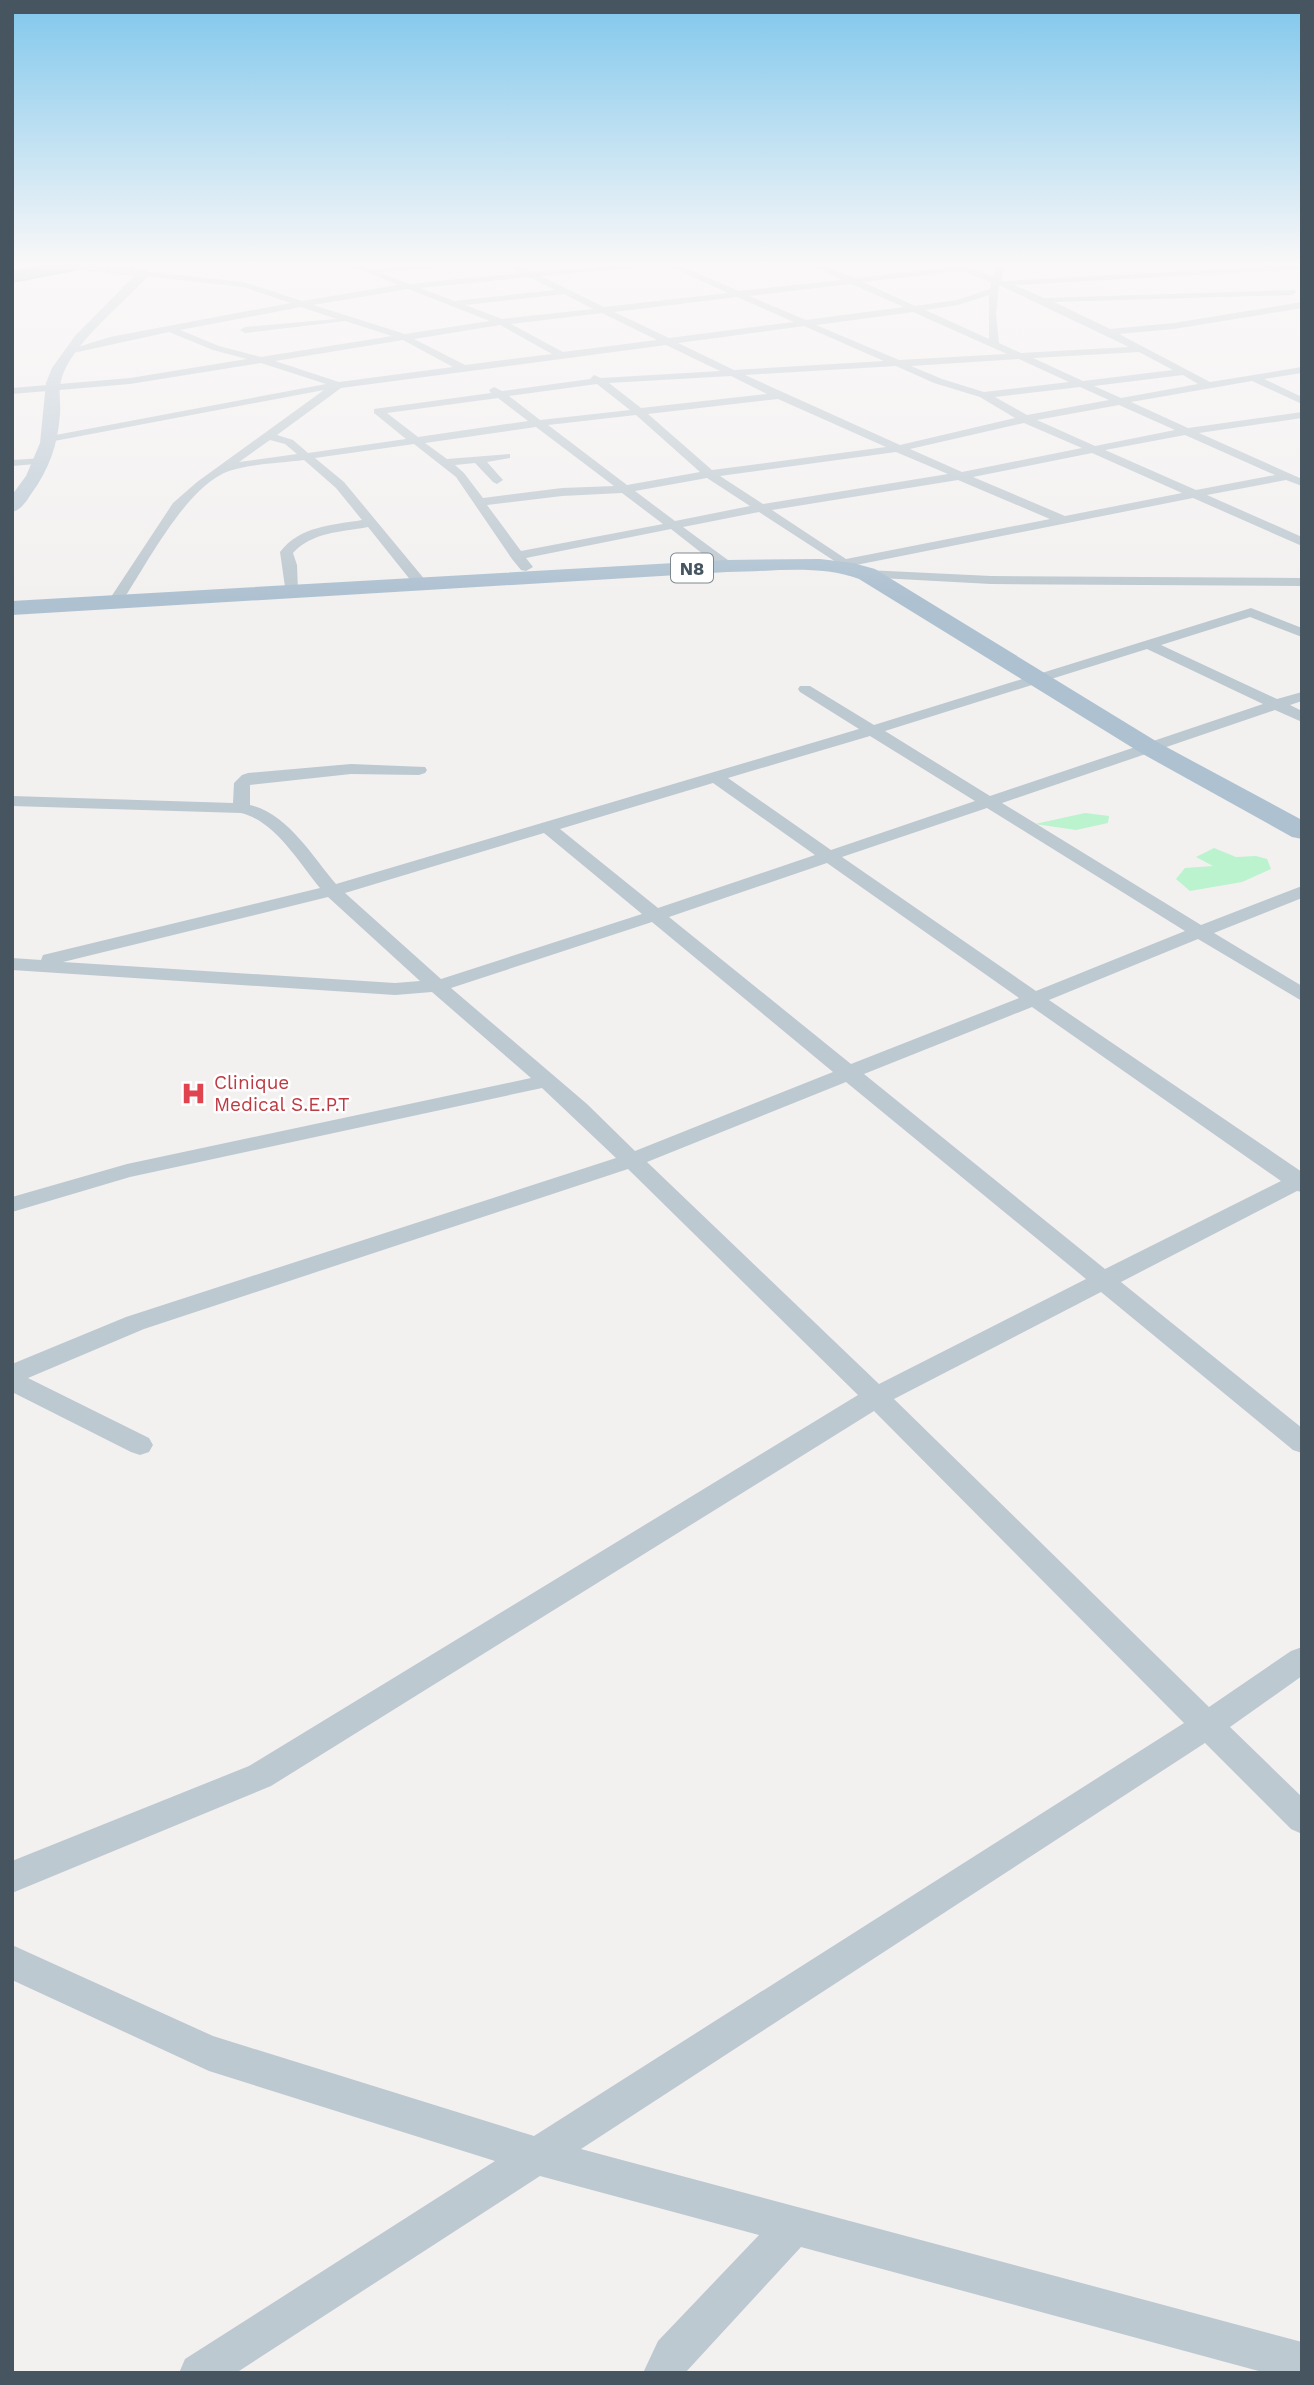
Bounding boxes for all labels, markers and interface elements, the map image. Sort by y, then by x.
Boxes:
road number: N8 [671,554,713,582]
place label: Clinique Medical S.E.P.T [214,1071,350,1116]
hospital icon: Clinique Medical S.E.P.T [180,1079,208,1107]

